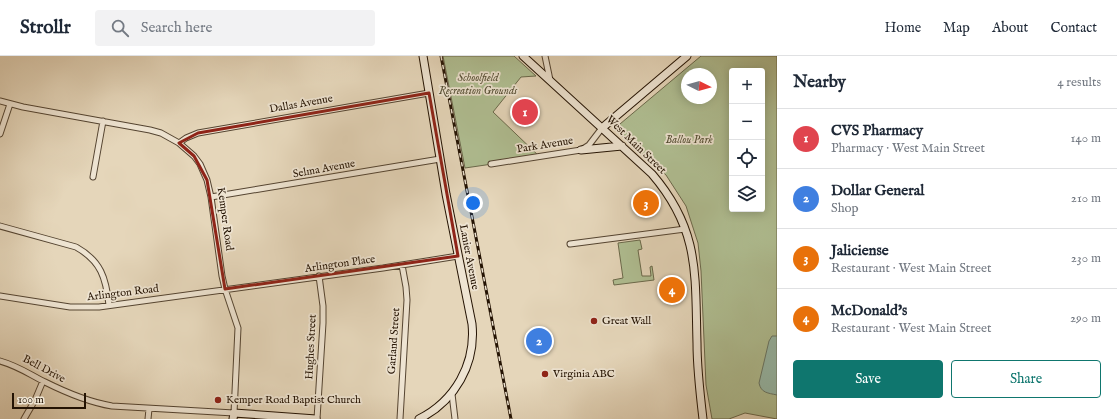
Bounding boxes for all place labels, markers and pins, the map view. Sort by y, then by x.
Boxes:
pin: 1 [512,97,538,127]
pin: 3 [633,188,659,218]
pin: 4 [659,275,685,305]
place label: Great Wall [602,314,651,328]
marker: Great Wall [589,316,599,326]
pin: 2 [526,326,552,356]
place label: Virginia ABC [552,367,615,381]
marker: Virginia ABC [540,369,550,379]
place label: Kemper Road Baptist Church [226,393,361,407]
marker: Kemper Road Baptist Church [213,395,223,405]

